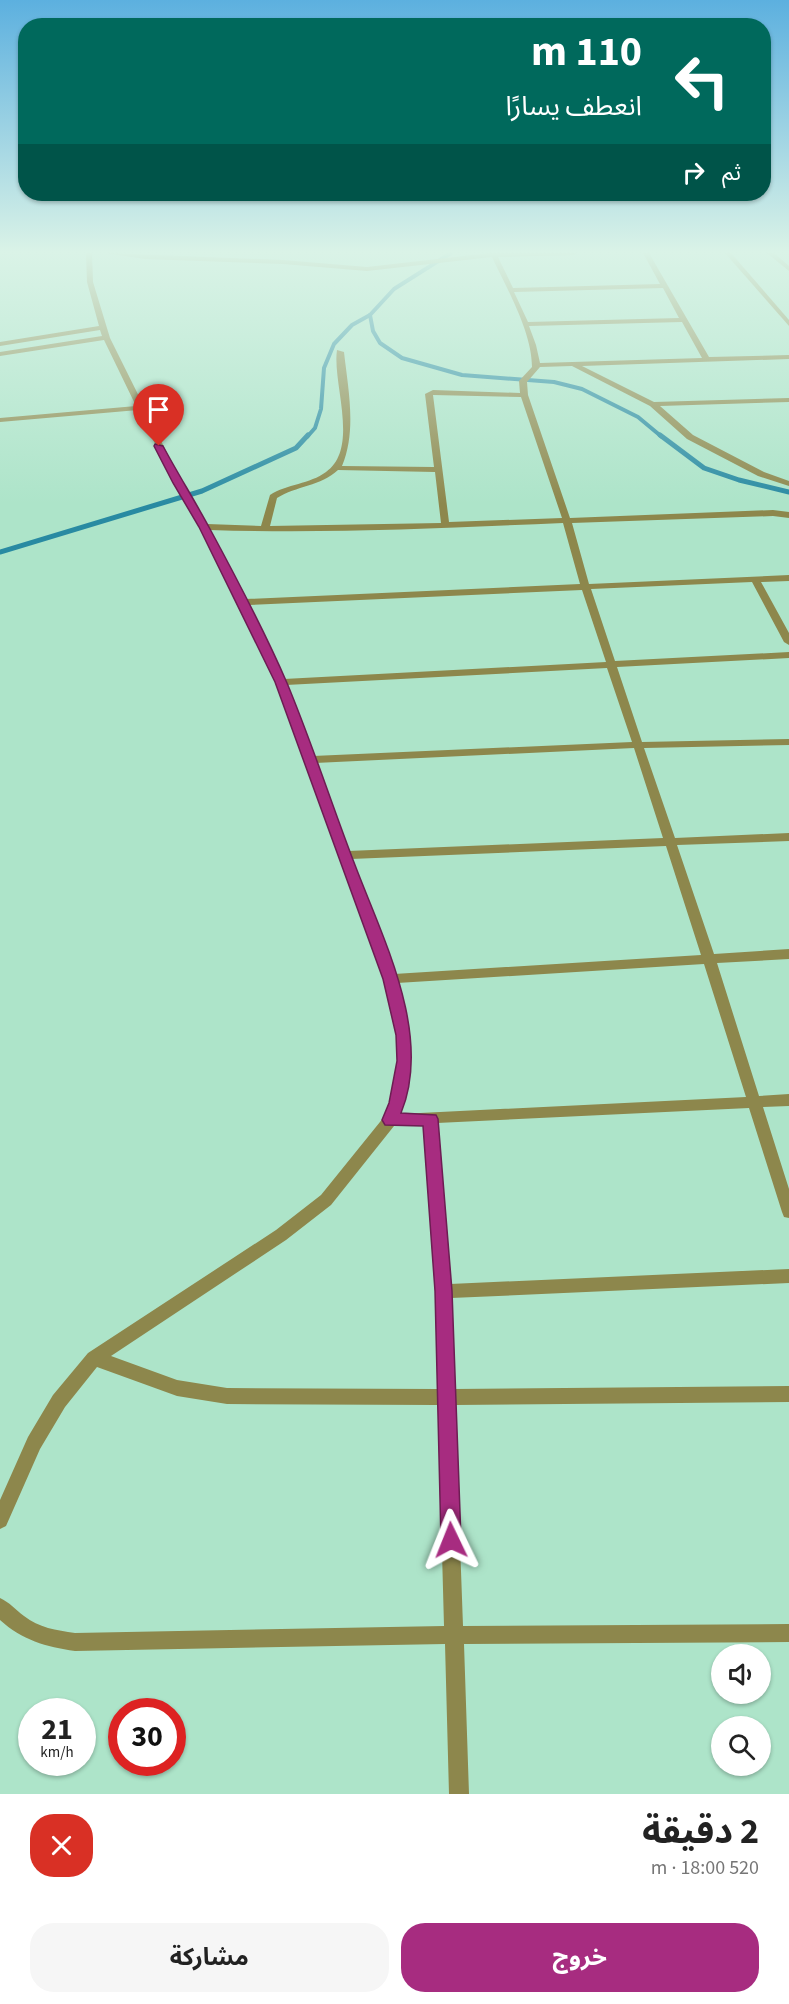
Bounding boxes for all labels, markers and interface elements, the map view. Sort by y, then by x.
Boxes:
text: 110 m [531,22,642,82]
icon: left [663,42,741,120]
text: انعطف يسارًا [505,87,642,126]
icon: right [677,156,710,189]
text: ثم [722,157,741,189]
pin [133,384,184,446]
icon: arrive [142,393,175,426]
position arrow [419,1508,483,1572]
map controls [711,1644,771,1776]
button: sound [711,1644,771,1704]
speed limit sign: 30 [108,1698,186,1776]
text: 21 [41,1708,73,1751]
button: search [711,1716,771,1776]
text: km/h [40,1742,74,1763]
text: 2 دقيقة [642,1806,759,1857]
button: close [30,1814,93,1877]
text: 520 m · 18:00 [651,1854,759,1882]
button: مشاركة [30,1923,389,1992]
button: خروج [401,1923,759,1992]

